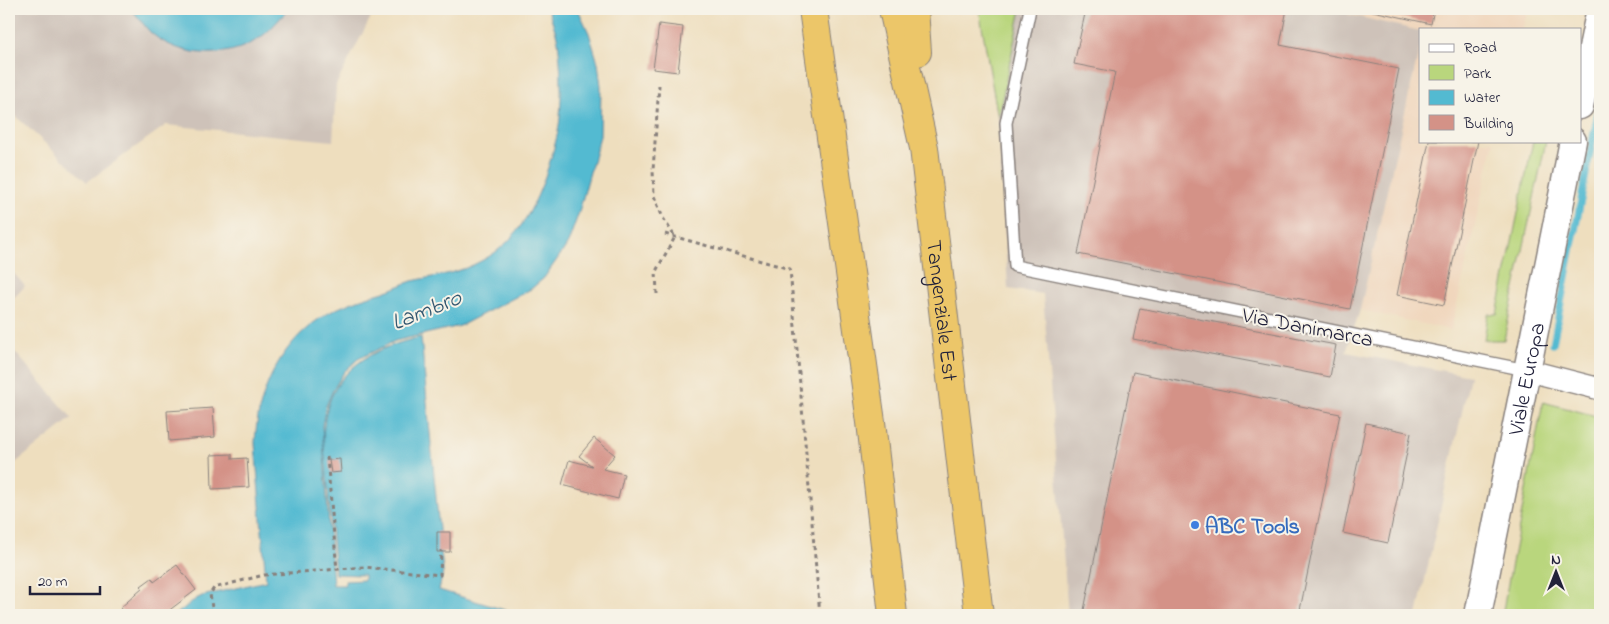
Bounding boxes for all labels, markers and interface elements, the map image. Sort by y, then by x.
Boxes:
legend [1419,28,1582,142]
text: Road [1464,37,1497,59]
text: Park [1464,63,1492,85]
text: Water [1464,87,1500,109]
text: Building [1463,113,1513,136]
street label: Tangenziale Est [916,238,964,384]
water label: Lambro [387,281,469,341]
street label: Via Danimarca [1238,300,1376,357]
street label: Viale Europa [1501,320,1555,440]
place label: ABC Tools [1205,512,1300,544]
marker: ABC Tools [1189,519,1201,531]
north arrow [1532,546,1582,596]
text: N [1551,550,1561,571]
scale bar [30,564,100,596]
text: 20 m [38,571,68,593]

